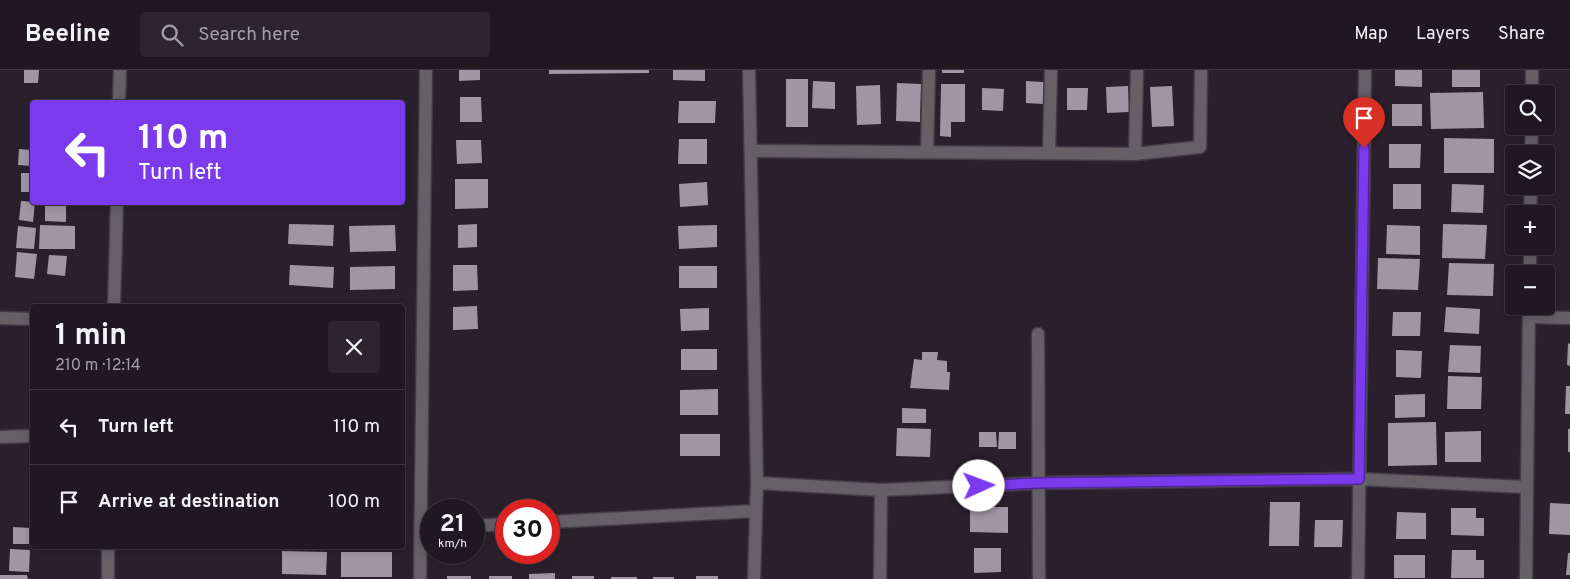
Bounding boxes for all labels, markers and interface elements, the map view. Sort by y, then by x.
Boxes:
search box [140,12,490,57]
text: Beeline [25,20,110,50]
icon: search [158,21,186,49]
text: Search here [198,23,300,47]
text: Map [1354,23,1388,46]
text: Layers [1416,23,1470,46]
text: Share [1498,23,1545,46]
map controls [1505,85,1555,315]
button: search [1505,85,1555,135]
pin [1343,97,1385,148]
icon: arrive [1350,104,1378,132]
text: 110 m [138,117,228,161]
icon: left [55,120,120,185]
button: layers [1505,145,1555,195]
text: Turn left [138,160,221,187]
button: + [1505,205,1555,255]
button: − [1505,265,1555,315]
text: 1 min [55,318,127,355]
button: close [328,321,380,373]
text: 210 m · 12:14 [55,356,141,376]
icon: left [55,413,83,441]
text: Turn left [98,415,174,439]
text: 110 m [333,415,380,439]
position arrow [952,459,1004,511]
icon: arrive [55,488,83,516]
text: Arrive at destination [98,490,279,514]
text: 100 m [328,490,380,514]
speed limit sign: 30 [495,499,560,564]
text: 21 [440,509,465,541]
text: km/h [438,536,467,552]

